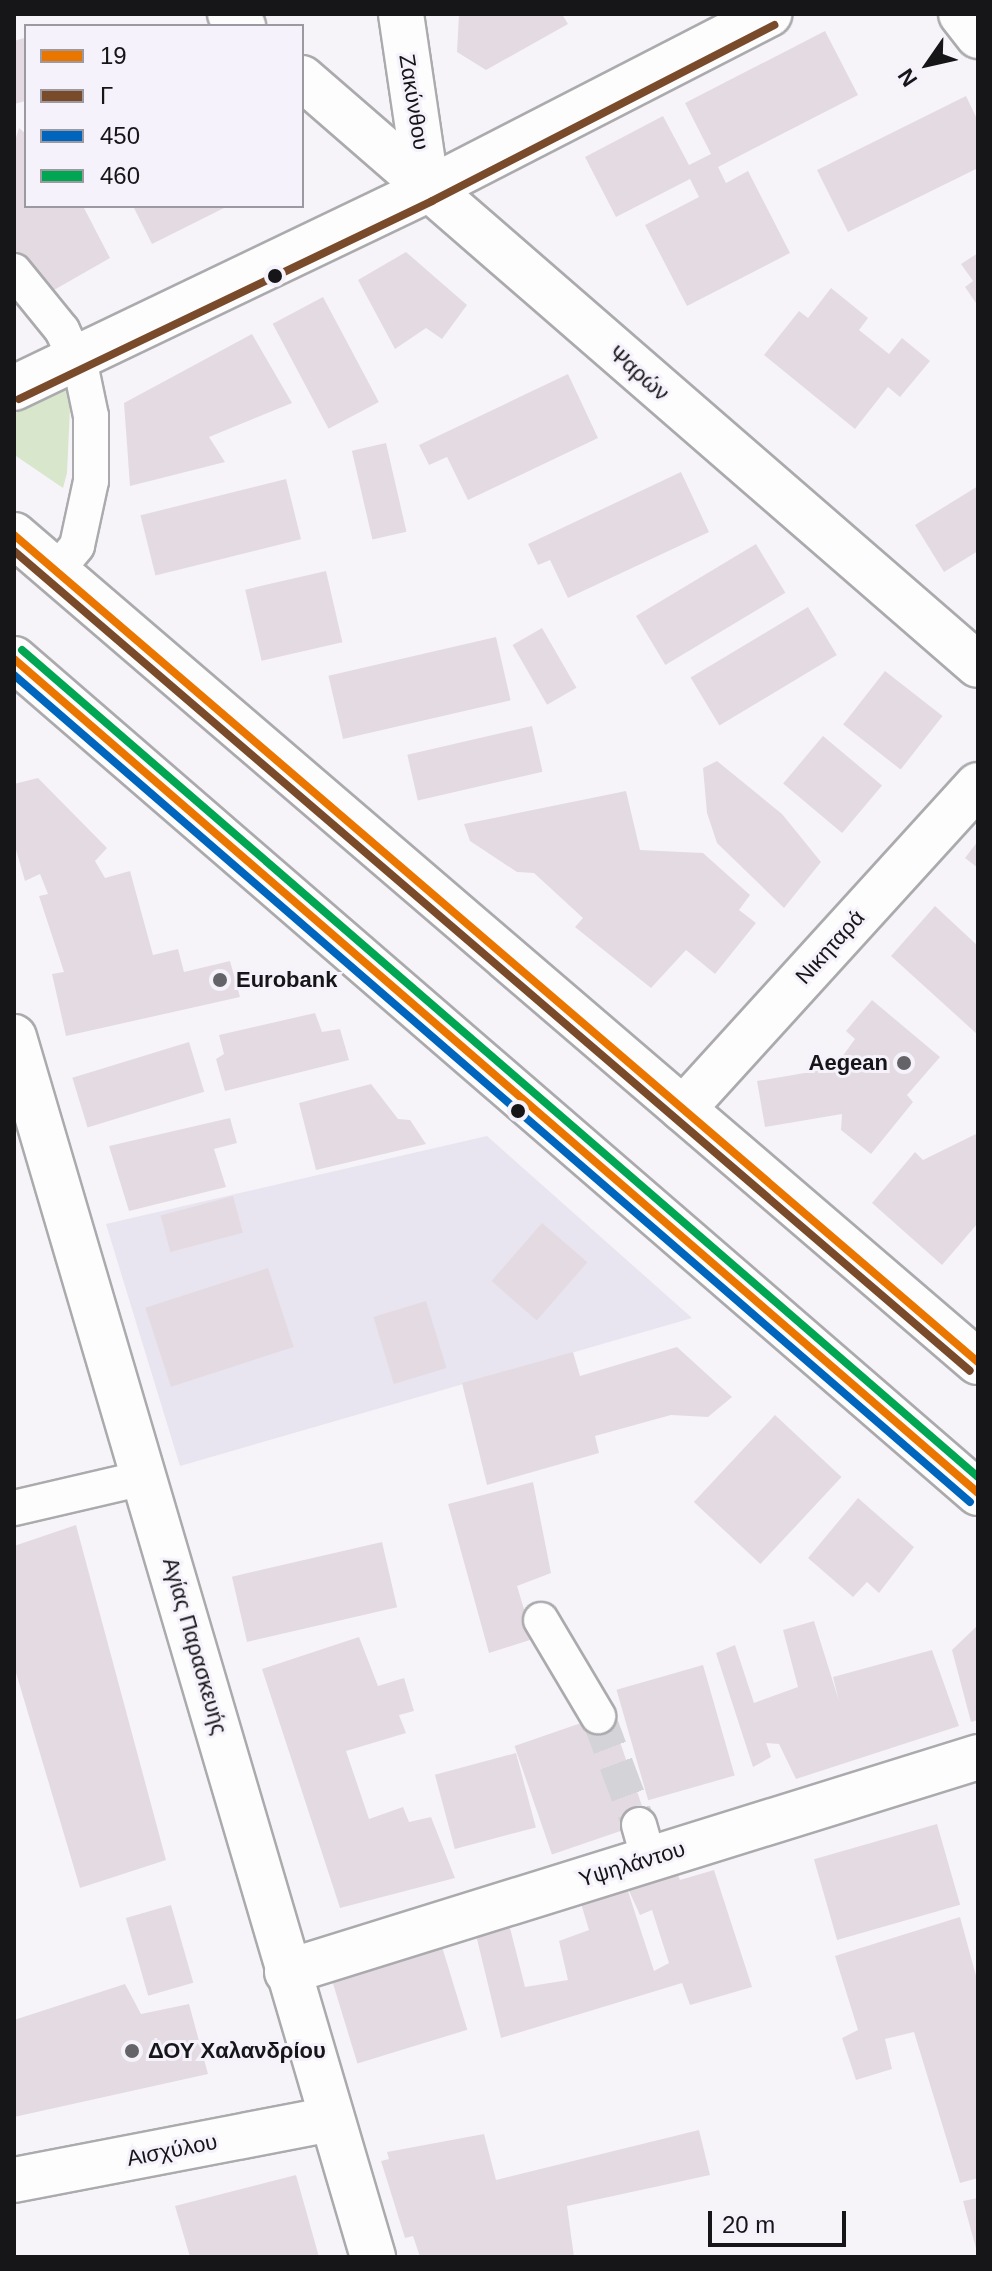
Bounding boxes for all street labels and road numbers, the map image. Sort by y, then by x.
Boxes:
street label: Ζακύνθου [393,52,435,152]
street label: Ψαρών [604,340,674,406]
street label: Νικηταρά [790,905,870,989]
street label: Αγίας Παρασκευής [157,1555,233,1737]
street label: Υψηλάντου [576,1835,688,1893]
street label: Αισχύλου [124,2128,220,2172]

